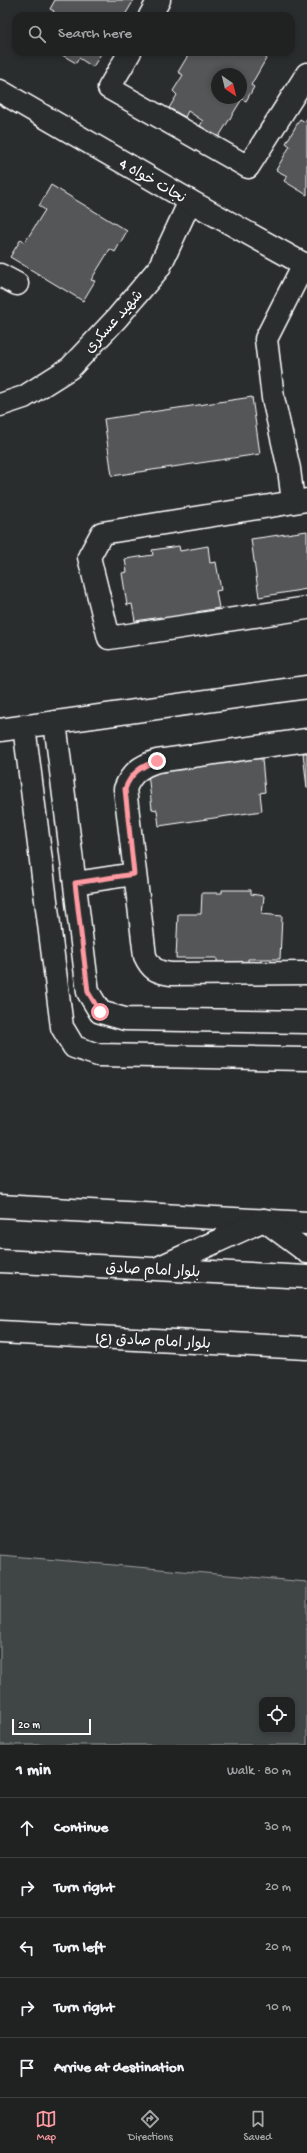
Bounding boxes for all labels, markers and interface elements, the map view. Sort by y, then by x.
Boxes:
search box [12,12,295,56]
icon: search [26,23,48,45]
text: Search here [58,25,132,43]
north arrow [211,68,247,104]
street label: نجات خواه 4 [115,155,189,208]
street label: شهید عسکری [81,287,148,358]
route end [148,752,166,770]
route start [91,1003,109,1021]
street label: بلوار امام صادق [105,1260,201,1282]
street label: بلوار امام صادق (ع) [95,1330,211,1354]
map controls [259,1697,295,1733]
button: locate [259,1697,295,1733]
scale bar [12,1717,91,1736]
text: 20 m [18,1720,40,1732]
text: 1 min [16,1761,51,1781]
text: Walk · 80 m [227,1764,291,1779]
icon: ahead [16,1817,38,1839]
text: Continue [54,1819,108,1837]
text: 30 m [265,1820,291,1835]
icon: right [16,1877,38,1899]
text: Turn right [54,1879,114,1897]
text: 20 m [265,1880,291,1895]
icon: left [16,1937,38,1959]
text: Turn left [54,1939,105,1957]
text: 20 m [265,1940,291,1955]
icon: right [16,1997,38,2019]
text: Turn right [54,1999,114,2017]
text: 10 m [266,2000,291,2015]
icon: arrive [16,2057,38,2079]
text: Arrive at destination [54,2059,184,2077]
tab: Map [35,2108,57,2144]
tab: Directions [128,2108,173,2144]
tab: Saved [243,2108,272,2144]

